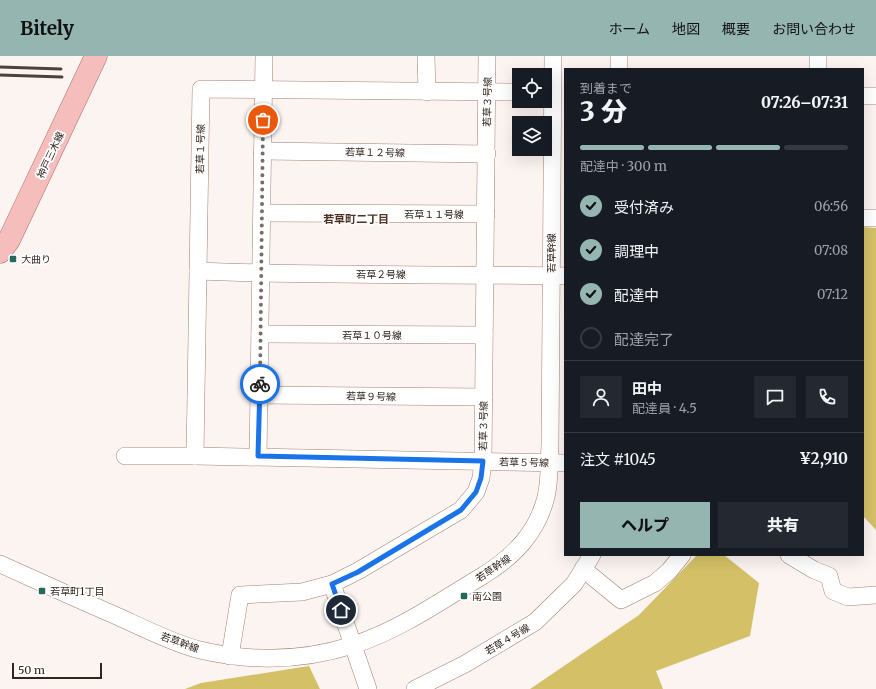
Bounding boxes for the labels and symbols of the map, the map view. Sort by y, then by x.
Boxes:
street label: 若草３号線 [481,77,494,127]
pin [246,103,280,137]
street label: 若草１号線 [194,124,207,174]
street label: 神戸三木線 [34,130,67,181]
street label: 若草１２号線 [345,145,405,160]
street label: 若草１１号線 [404,208,464,221]
district label: 若草町二丁目 [323,212,389,226]
street label: 若草幹線 [545,233,558,273]
place label: 大曲り [21,253,51,266]
marker: 大曲り [8,254,18,264]
street label: 若草２号線 [356,268,406,281]
street label: 若草１０号線 [342,329,402,342]
courier [240,364,280,404]
street label: 若草９号線 [346,390,396,403]
street label: 若草３号線 [477,401,490,451]
street label: 若草５号線 [499,456,549,469]
street label: 若草幹線 [473,552,513,585]
place label: 若草町1丁目 [50,585,105,598]
marker: 若草町1丁目 [37,586,47,596]
place label: 南公園 [472,590,502,603]
marker: 南公園 [459,591,469,601]
pin [324,593,358,627]
street label: 若草４号線 [482,621,532,658]
street label: 若草幹線 [159,630,201,655]
scale bar [12,661,102,680]

